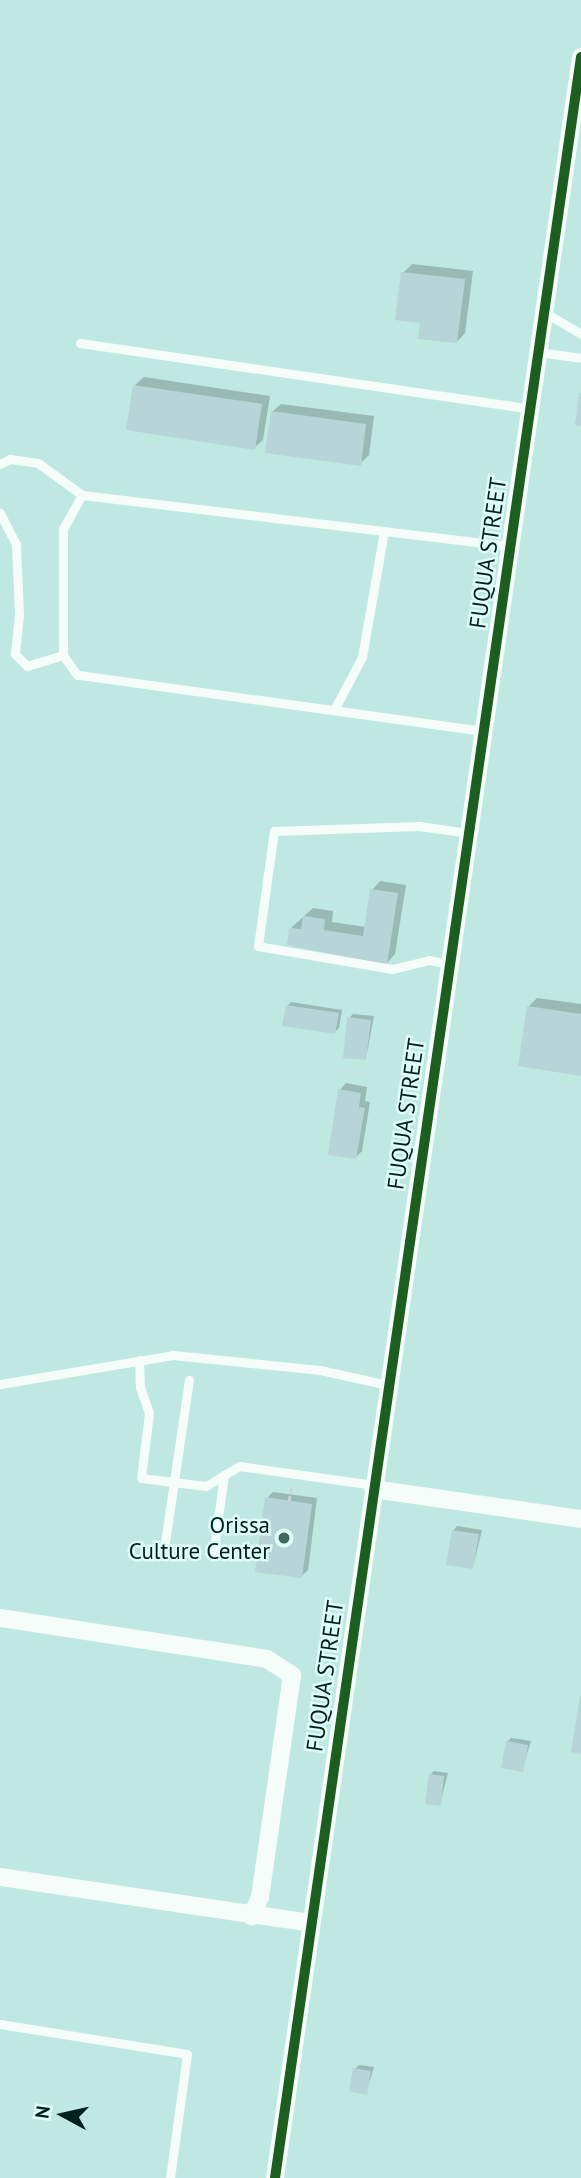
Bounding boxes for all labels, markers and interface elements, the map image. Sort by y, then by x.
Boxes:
street label: FUQUA STREET [464,475,512,631]
street label: FUQUA STREET [382,1036,430,1192]
place label: Orissa Culture Center [129,1511,270,1565]
marker: Orissa Culture Center [276,1530,292,1546]
street label: FUQUA STREET [301,1598,349,1754]
north arrow [28,2080,98,2150]
text: N [29,2104,55,2120]

